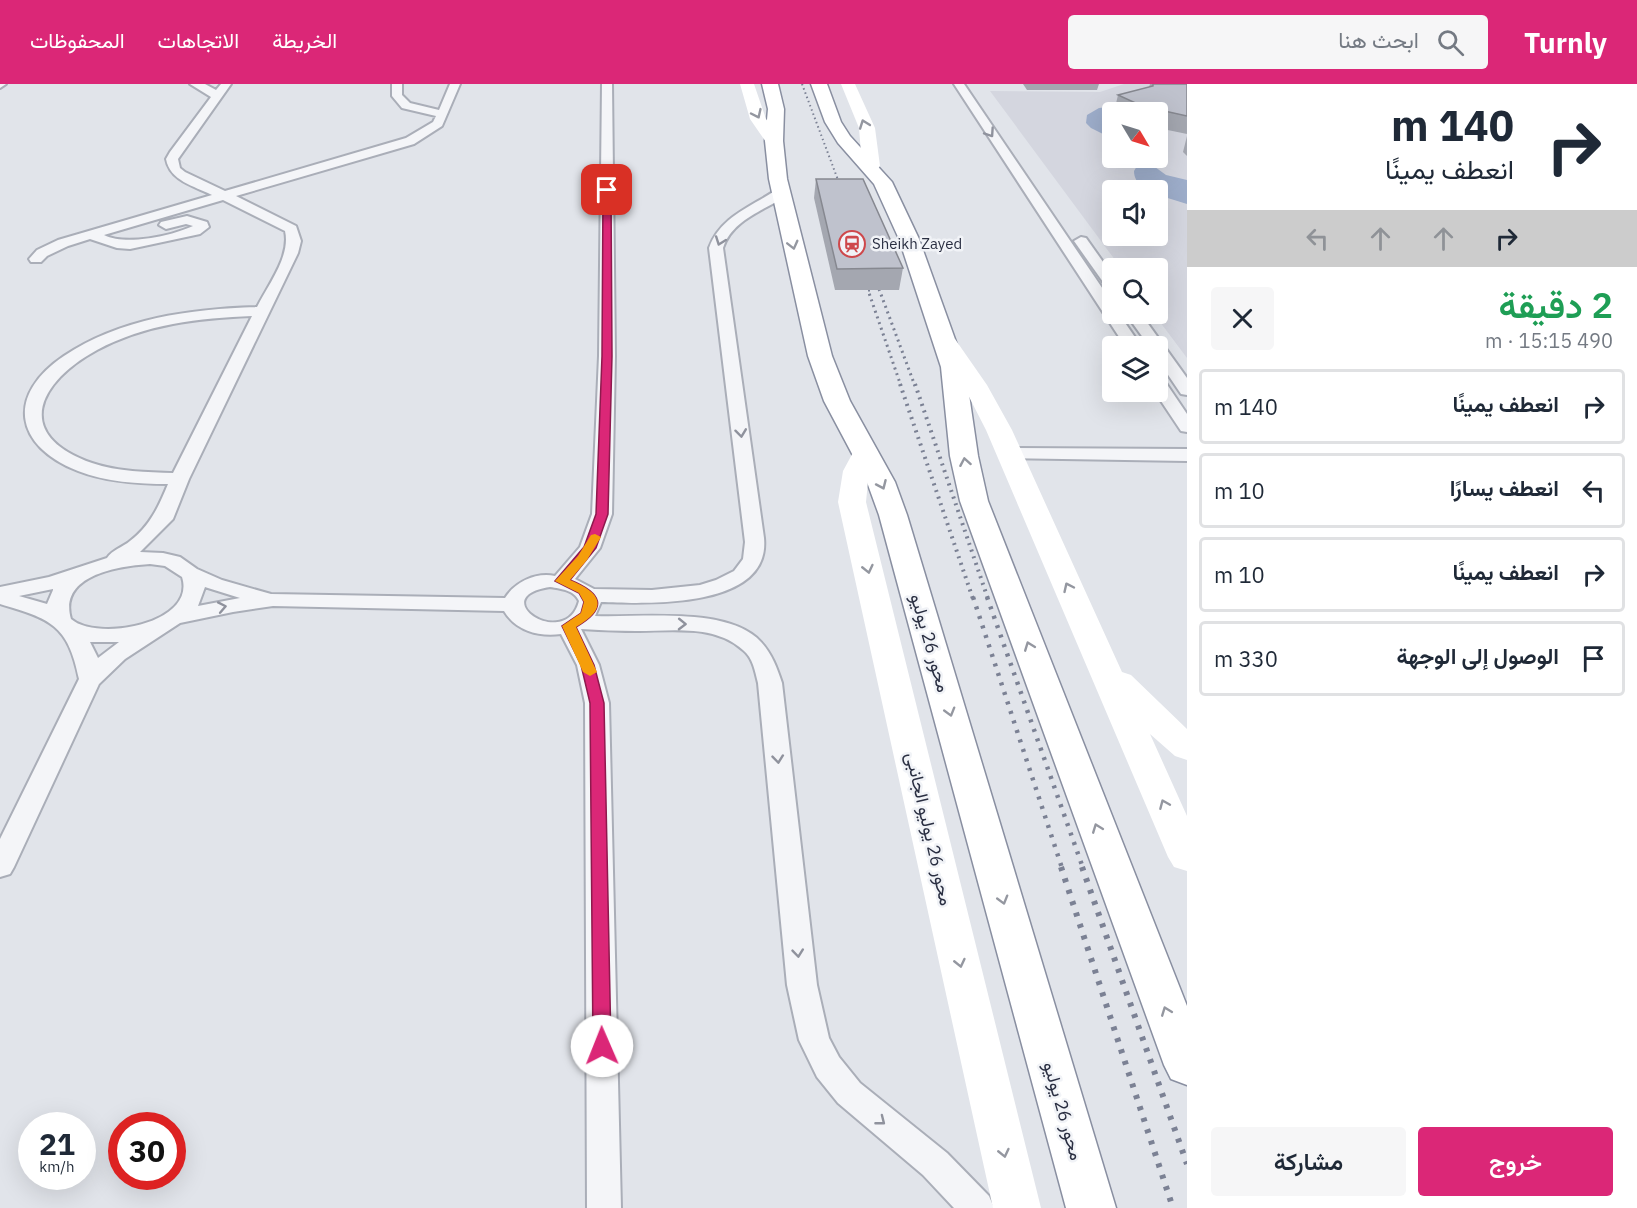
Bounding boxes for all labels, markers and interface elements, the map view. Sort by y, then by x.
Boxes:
search box [1068,15,1488,69]
text: Turnly [1524,24,1607,61]
text: ابحث هنا [1338,25,1419,54]
text: المحفوظات [30,26,125,54]
text: الاتجاهات [158,26,239,54]
text: الخريطة [272,26,337,54]
icon: search [1434,26,1467,59]
text: 140 m [1391,98,1514,153]
north arrow [1102,102,1168,168]
map controls [1102,102,1168,402]
one-way arrow [749,108,761,119]
icon: right [1535,108,1613,186]
one-way arrow [859,119,872,130]
one-way arrow [983,127,995,137]
text: انعطف يمينًا [1385,151,1514,186]
pin [581,164,632,215]
icon: arrive [590,173,623,206]
button: sound [1102,180,1168,246]
icon: left [1301,222,1334,255]
icon: ahead [1364,222,1397,255]
icon: ahead [1427,222,1460,255]
icon: right [1490,222,1523,255]
station icon: Sheikh Zayed [837,229,867,259]
place label: Sheikh Zayed [872,234,962,253]
one-way arrow [715,235,728,245]
one-way arrow [786,239,799,249]
button: search [1102,258,1168,324]
text: 2 دقيقة [1498,281,1613,328]
button: close [1211,287,1274,350]
text: 490 m · 15:15 [1485,327,1613,354]
button: layers [1102,336,1168,402]
text: انعطف يمينًا [1452,389,1559,418]
icon: right [1577,390,1610,423]
text: 140 m [1214,392,1278,421]
one-way arrow [734,428,746,438]
one-way arrow [959,457,972,467]
text: انعطف يسارًا [1450,473,1559,502]
icon: left [1577,474,1610,507]
text: 10 m [1214,476,1265,505]
one-way arrow [875,479,887,490]
text: انعطف يمينًا [1452,557,1559,586]
icon: right [1577,558,1610,591]
text: 10 m [1214,560,1265,589]
one-way arrow [860,564,873,574]
one-way arrow [1063,582,1075,593]
street label: محور 26 يوليو [905,591,956,695]
one-way arrow [217,601,227,614]
one-way arrow [677,618,686,630]
one-way arrow [1023,641,1036,652]
text: الوصول إلى الوجهة [1397,641,1559,670]
icon: arrive [1577,642,1610,675]
text: 330 m [1214,644,1278,673]
one-way arrow [942,707,955,717]
street label: محور 26 يوليو الجانبى [901,750,958,908]
one-way arrow [771,754,784,764]
one-way arrow [1159,799,1171,810]
one-way arrow [1092,823,1105,834]
one-way arrow [996,894,1008,904]
one-way arrow [791,948,804,958]
one-way arrow [952,958,965,968]
one-way arrow [1161,1006,1174,1017]
position arrow [570,1014,634,1078]
street label: محور 26 يوليو [1038,1059,1089,1163]
speed limit sign: 30 [108,1112,186,1190]
one-way arrow [875,1113,886,1124]
text: 21 [39,1124,75,1163]
button: مشاركة [1211,1127,1406,1196]
button: خروج [1418,1127,1613,1196]
one-way arrow [997,1148,1010,1158]
text: km/h [39,1157,75,1176]

